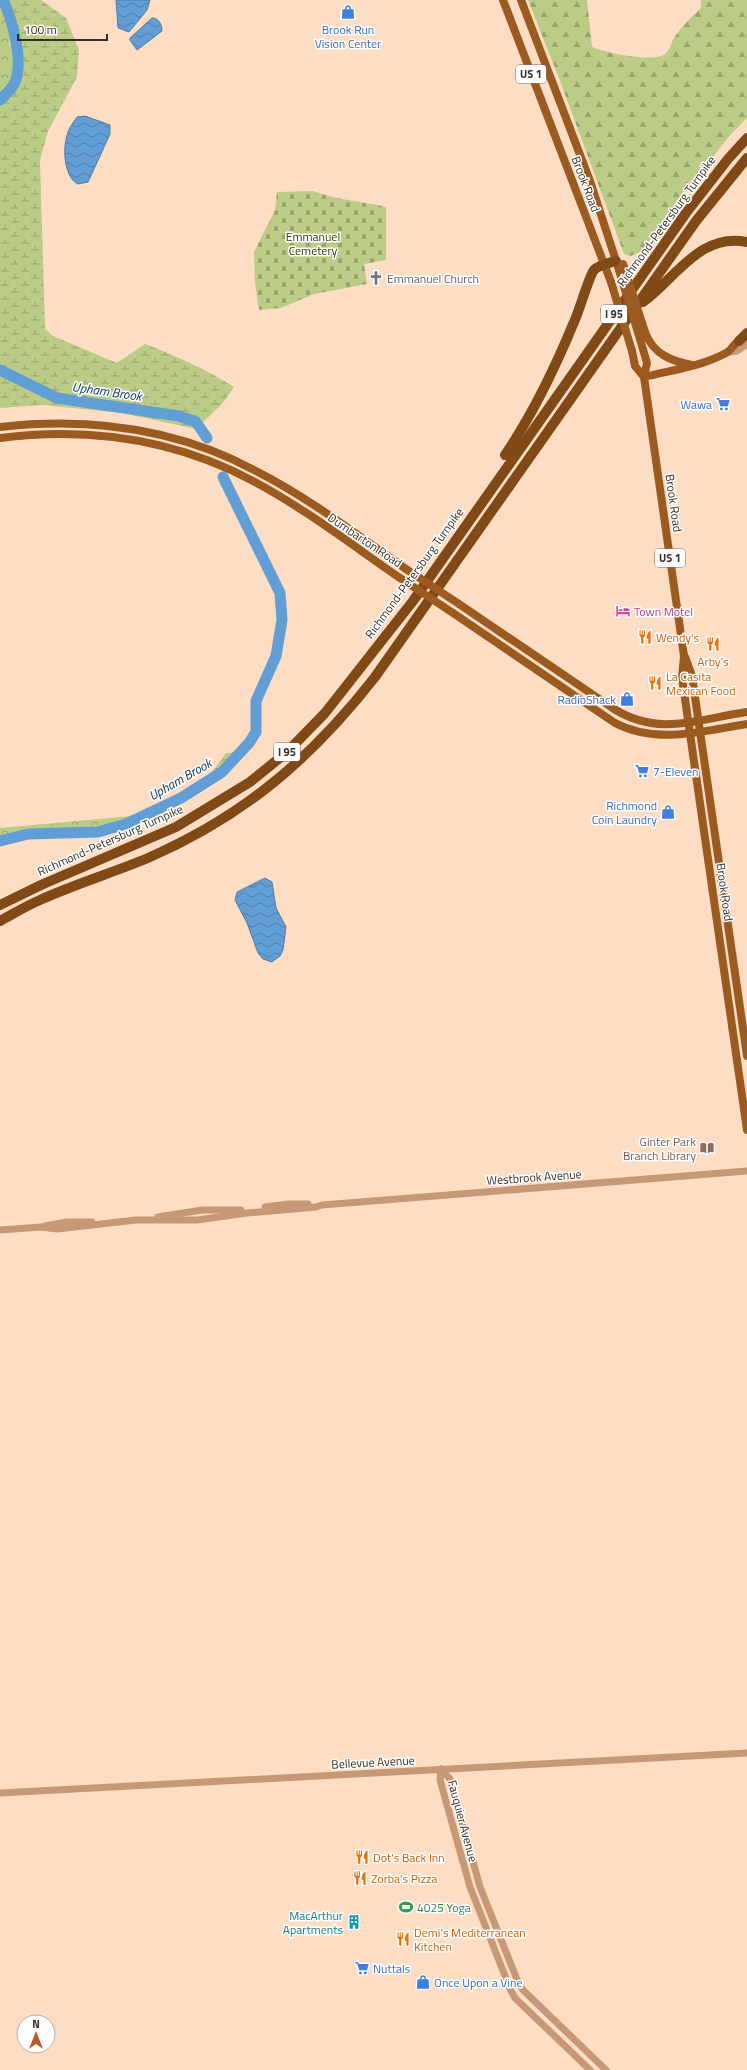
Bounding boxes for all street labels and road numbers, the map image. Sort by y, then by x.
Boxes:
road number: US 1 [516,65,546,83]
street label: Richmond-Petersburg Turnpike [612,152,720,290]
street label: Brook Road [567,153,605,215]
road number: I 95 [601,305,627,323]
street label: Brook Road [661,473,687,533]
street label: Richmond-Petersburg Turnpike [360,504,468,642]
street label: Dumbarton Road [324,508,406,572]
road number: US 1 [655,549,685,567]
road number: I 95 [274,743,300,761]
street label: Richmond-Petersburg Turnpike [34,799,186,881]
street label: Brook Road [712,862,738,922]
street label: Westbrook Avenue [486,1164,582,1190]
street label: Bellevue Avenue [331,1750,415,1774]
street label: Fauquier Avenue [443,1778,483,1864]

